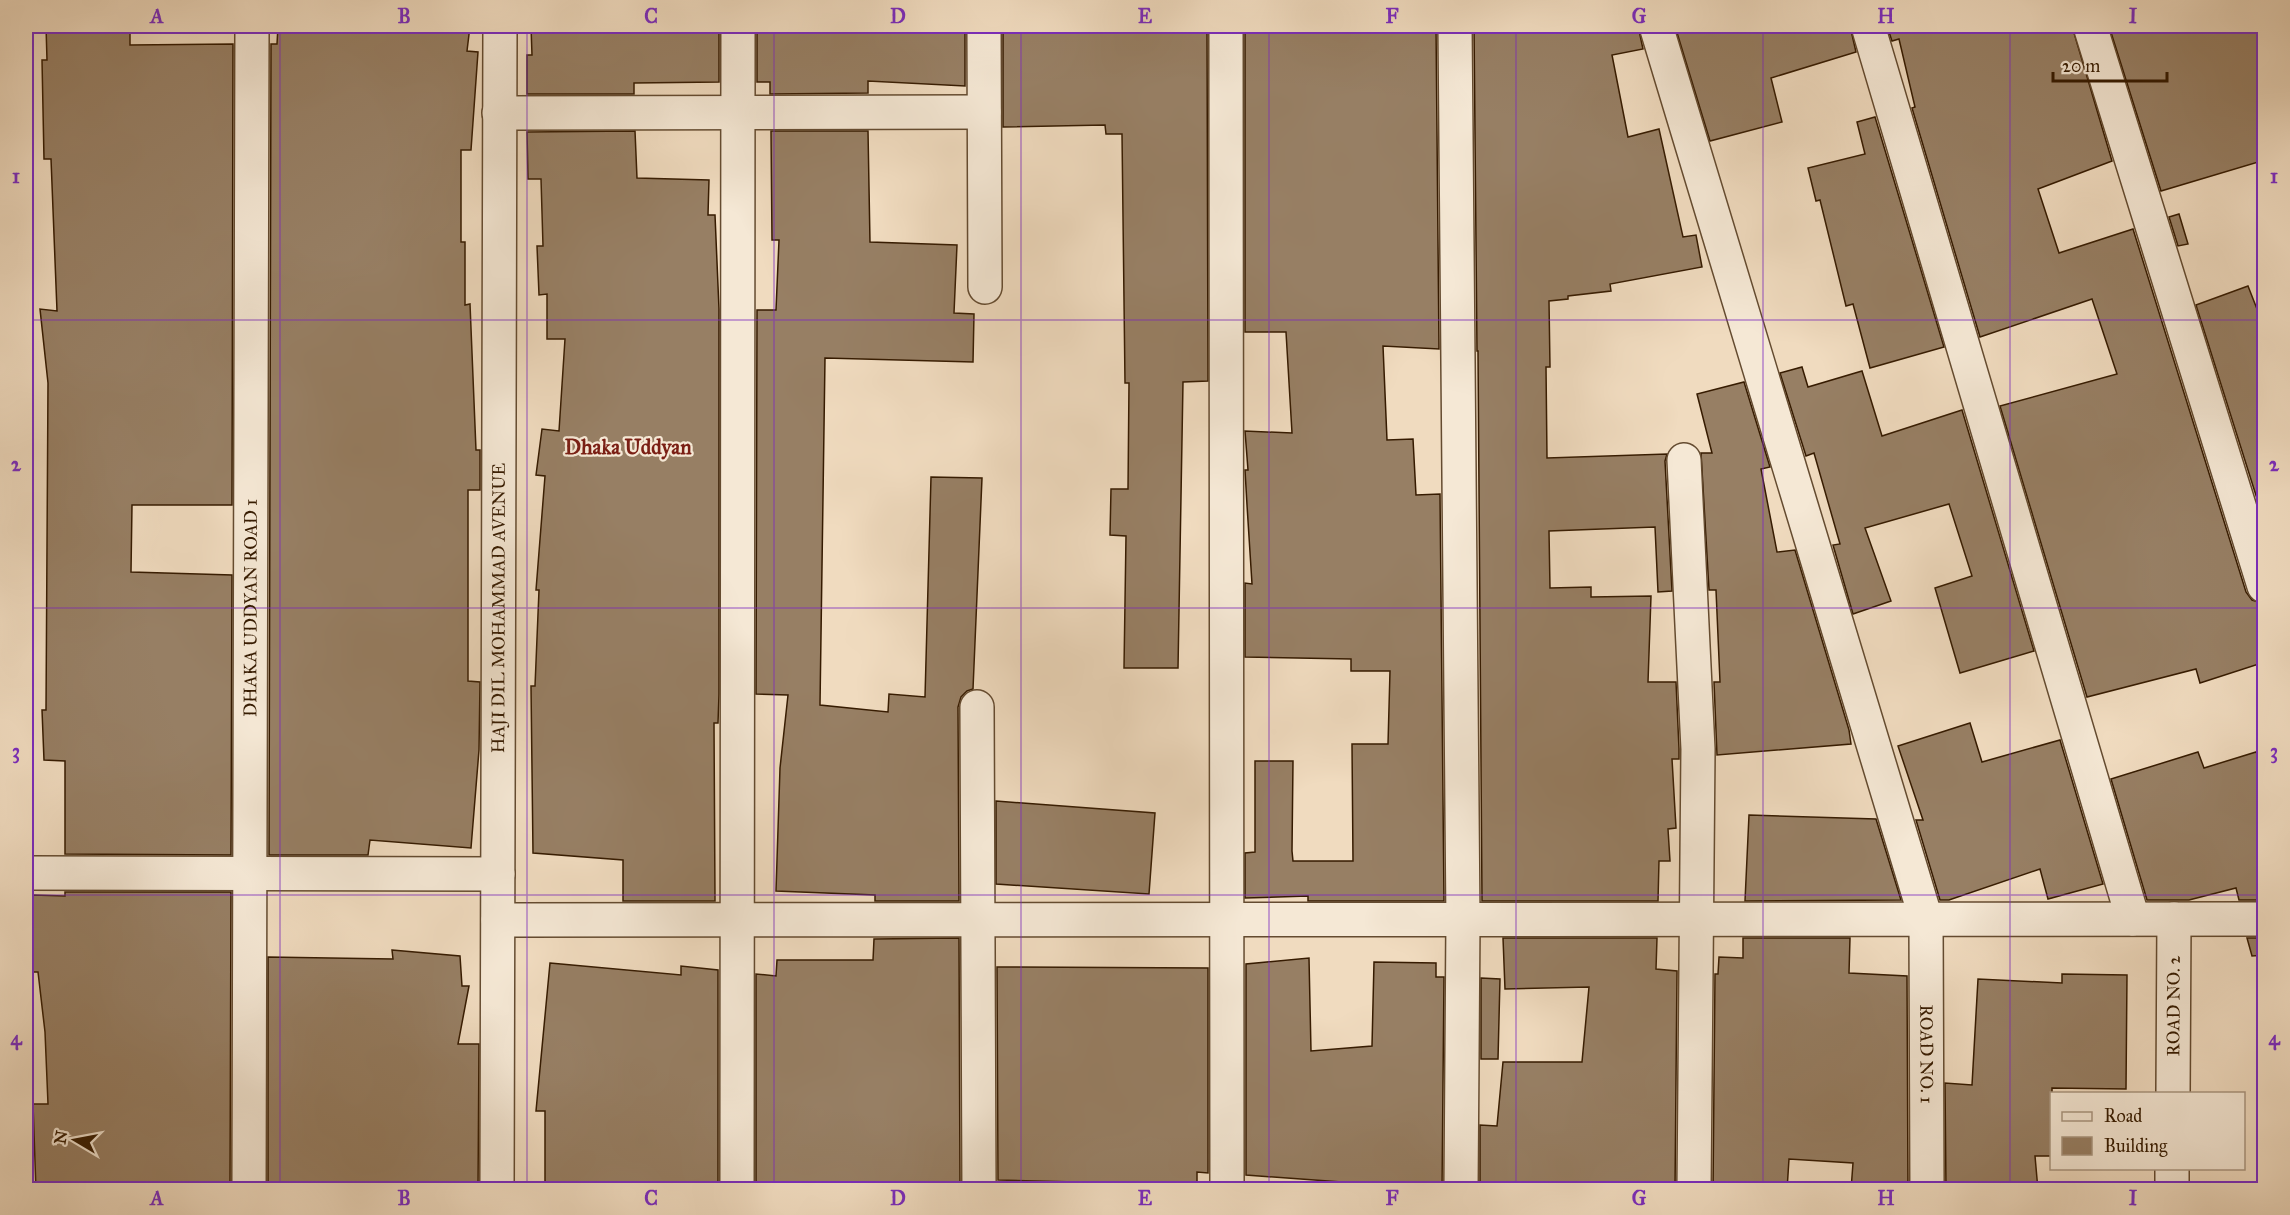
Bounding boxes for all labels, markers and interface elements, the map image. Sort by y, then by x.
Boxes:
text: A [148,4,164,28]
text: B [397,4,411,28]
text: C [644,4,658,28]
text: D [890,4,906,28]
text: E [1138,4,1153,28]
text: F [1385,4,1399,28]
text: G [1632,4,1647,28]
text: H [1877,4,1895,28]
text: I [2129,4,2138,28]
scale bar [2053,45,2167,83]
text: 20 m [2062,55,2100,77]
text: 1 [12,164,20,188]
text: 1 [2270,164,2278,188]
district label: Dhaka Uddyan [564,434,692,460]
text: 2 [11,452,22,476]
text: 2 [2269,452,2280,476]
street label: HAJI DIL MOHAMMAD AVENUE [487,463,510,753]
street label: DHAKA UDDYAN ROAD 1 [239,499,262,717]
text: 3 [12,739,20,764]
text: 3 [2270,739,2278,764]
street label: ROAD NO. 2 [2162,955,2185,1057]
street label: ROAD NO. 1 [1915,1004,1938,1104]
text: 4 [10,1026,22,1051]
text: 4 [2268,1026,2280,1051]
legend [2050,1092,2245,1170]
text: Road [2104,1105,2142,1127]
north arrow [45,1110,105,1170]
text: N [50,1129,71,1146]
text: Building [2104,1135,2168,1158]
text: A [148,1186,164,1210]
text: B [397,1186,411,1210]
text: C [644,1186,658,1210]
text: D [890,1186,906,1210]
text: E [1138,1186,1153,1210]
text: F [1385,1186,1399,1210]
text: G [1632,1186,1647,1210]
text: H [1877,1186,1895,1210]
text: I [2129,1186,2138,1210]

